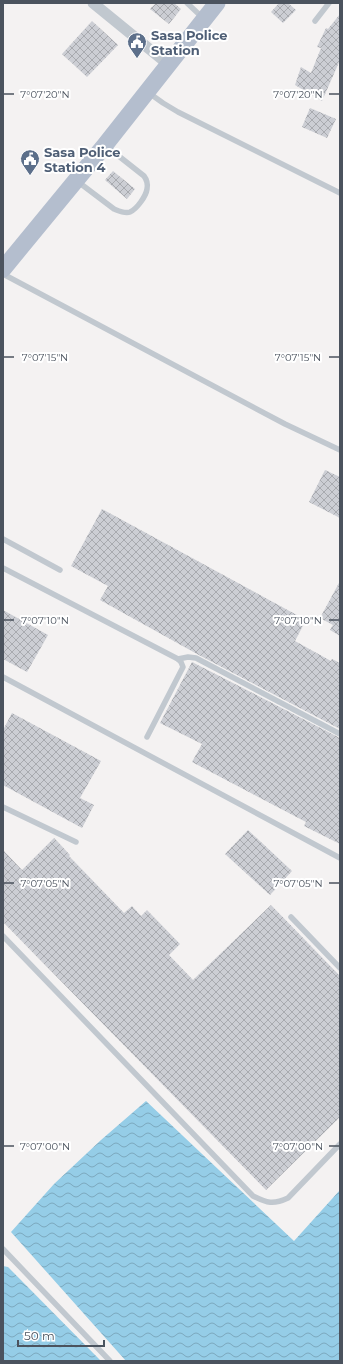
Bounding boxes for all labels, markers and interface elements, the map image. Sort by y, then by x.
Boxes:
place label: Sasa Police Station [151,27,227,58]
public building icon: Sasa Police Station [126,31,148,59]
text: 7°07'20"N [20,88,70,101]
text: 7°07'20"N [273,88,323,101]
place label: Sasa Police Station 4 [44,144,120,175]
public building icon: Sasa Police Station 4 [19,148,41,176]
text: 7°07'15"N [22,351,68,364]
text: 7°07'15"N [275,351,321,364]
text: 7°07'10"N [21,614,69,627]
text: 7°07'10"N [274,614,322,627]
text: 7°07'05"N [20,877,70,890]
text: 7°07'05"N [273,877,323,890]
text: 7°07'00"N [20,1140,70,1153]
text: 7°07'00"N [273,1140,323,1153]
scale bar [18,1322,104,1348]
text: 50 m [24,1328,55,1343]

